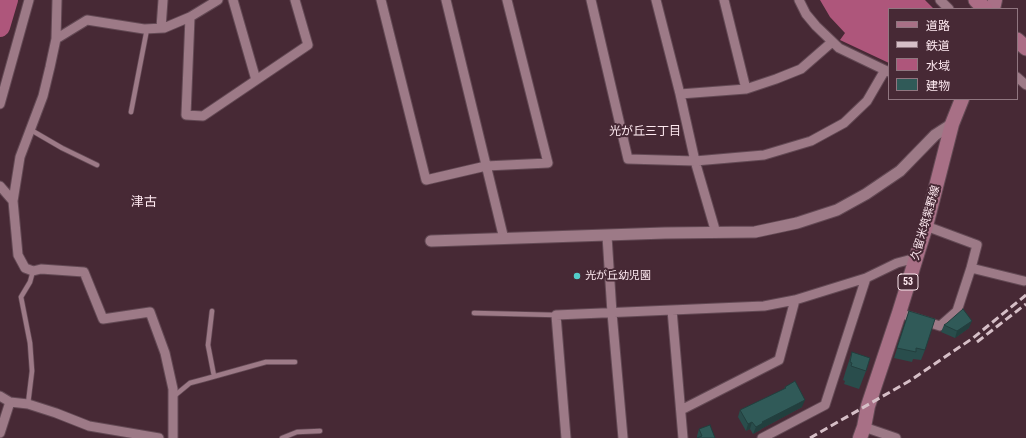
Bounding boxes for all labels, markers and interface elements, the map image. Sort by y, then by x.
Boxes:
legend [888,8,1018,100]
text: 道路 [926,19,950,33]
text: 鉄道 [926,39,950,53]
text: 水域 [926,59,950,73]
text: 建物 [926,79,950,93]
district label: 光が丘三丁目 [609,125,681,139]
street label: 久留米筑紫野線 [909,184,943,262]
district label: 津古 [131,195,157,211]
place label: 光が丘幼児園 [585,269,651,283]
marker: 光が丘幼児園 [572,271,582,281]
road number: 53 [898,274,918,290]

